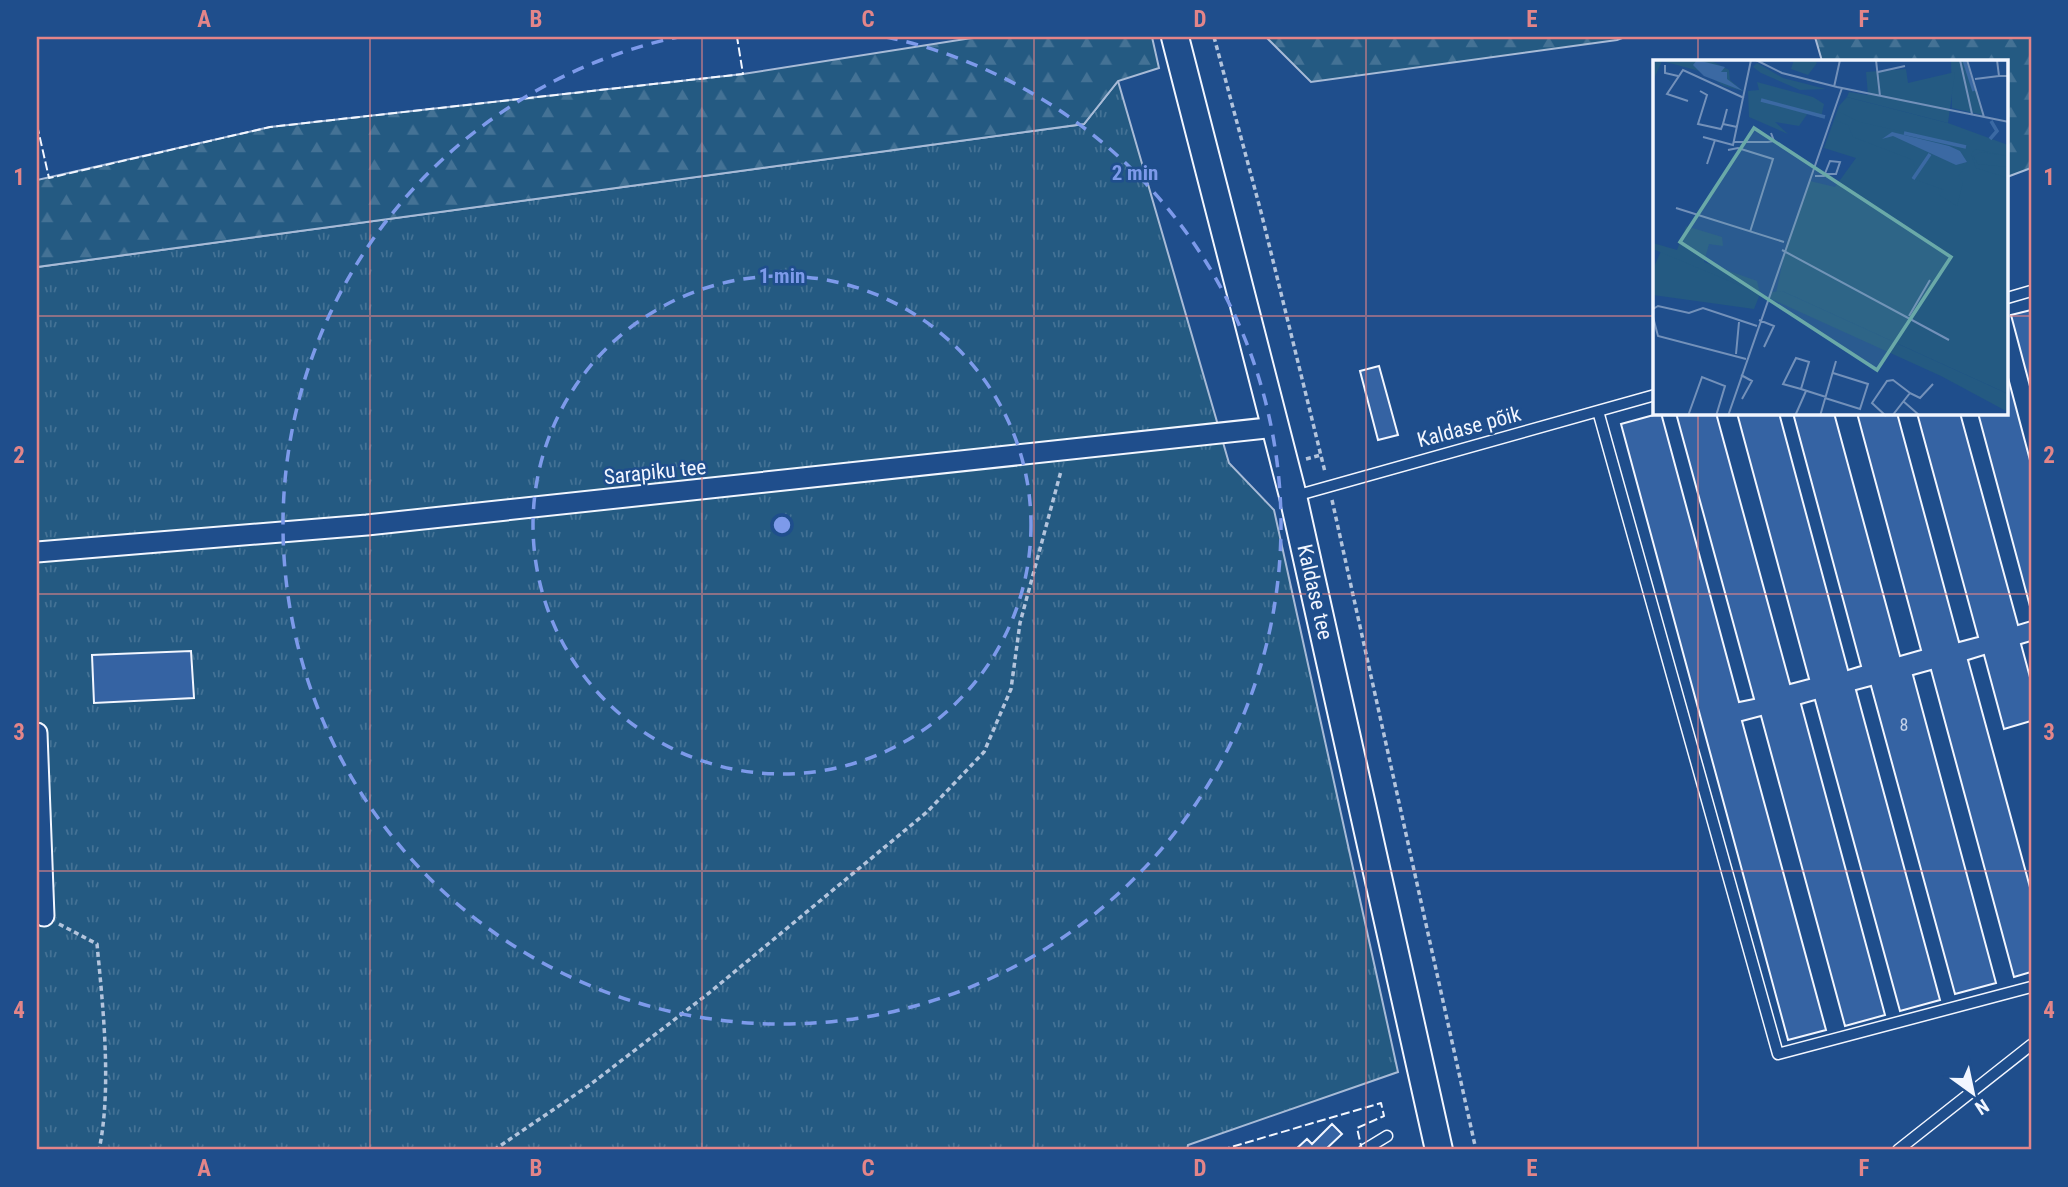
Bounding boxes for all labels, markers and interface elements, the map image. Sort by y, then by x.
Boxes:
text: A [197,6,211,33]
text: B [530,6,542,33]
text: C [861,6,875,33]
text: D [1194,6,1207,33]
text: E [1526,6,1538,33]
text: F [1859,6,1870,33]
inset map [1653,60,2008,415]
text: 2 min [1112,161,1158,185]
text: 1 [13,164,25,191]
text: 1 [2043,164,2055,191]
text: 1 min [759,264,805,288]
street label: Kaldase põik [1415,402,1524,452]
text: 2 [13,442,25,469]
text: 2 [2043,442,2055,469]
street label: Sarapiku tee [603,455,707,489]
centre of rings [770,513,794,537]
street label: Kaldase tee [1292,542,1338,642]
house number: 8 [1900,714,1908,735]
text: 3 [13,719,25,746]
text: 3 [2043,719,2055,746]
text: 4 [13,997,25,1024]
text: 4 [2043,997,2055,1024]
north arrow [1938,1058,2008,1128]
text: N [1971,1094,1993,1120]
text: A [197,1155,211,1182]
text: B [530,1155,542,1182]
text: C [861,1155,875,1182]
text: D [1194,1155,1207,1182]
text: E [1526,1155,1538,1182]
text: F [1859,1155,1870,1182]

